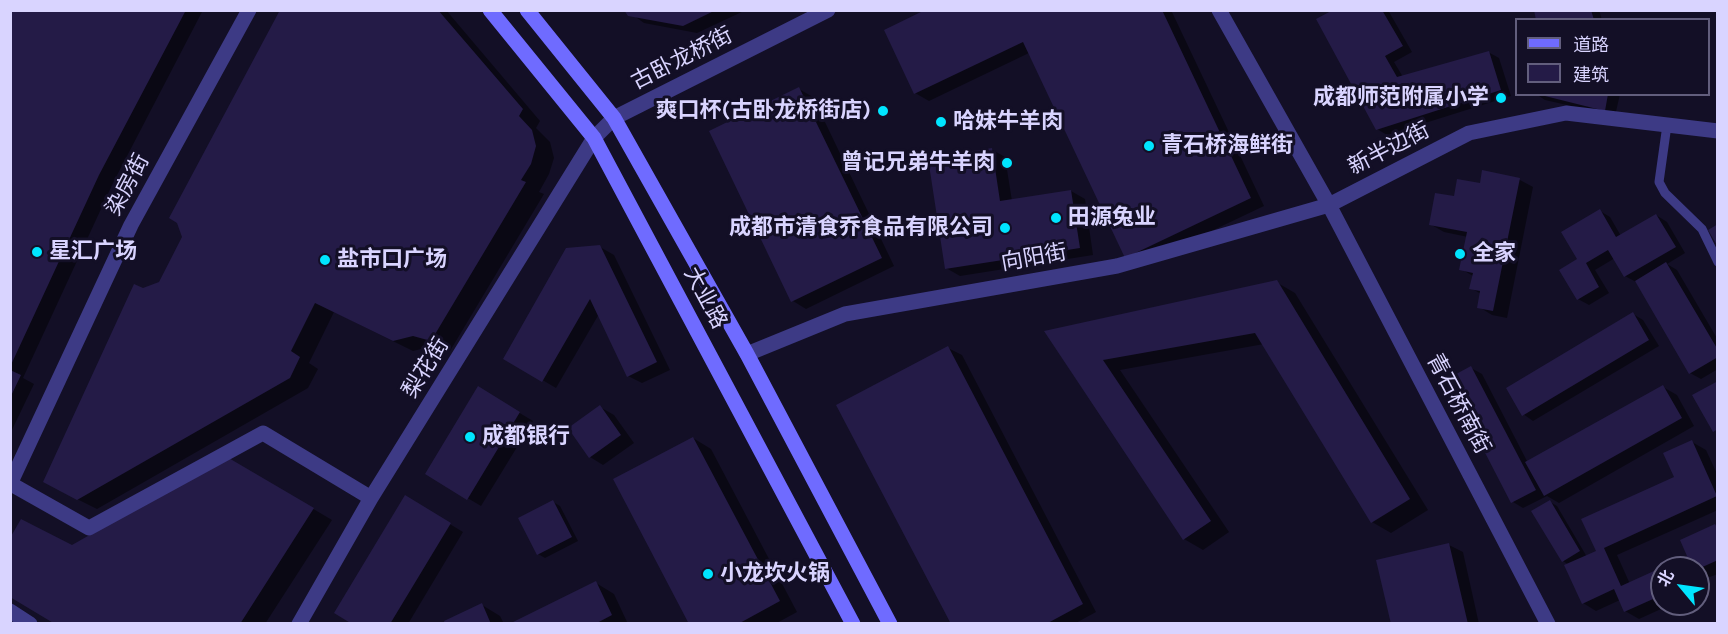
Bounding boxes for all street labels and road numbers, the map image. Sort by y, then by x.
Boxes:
street label: 古卧龙桥街 [627,22,737,96]
street label: 新半边街 [1344,117,1434,181]
street label: 染房街 [101,150,155,220]
street label: 向阳街 [999,239,1069,277]
street label: 大业路 [678,263,732,333]
street label: 梨花街 [397,333,455,403]
street label: 青石桥南街 [1421,349,1495,459]

